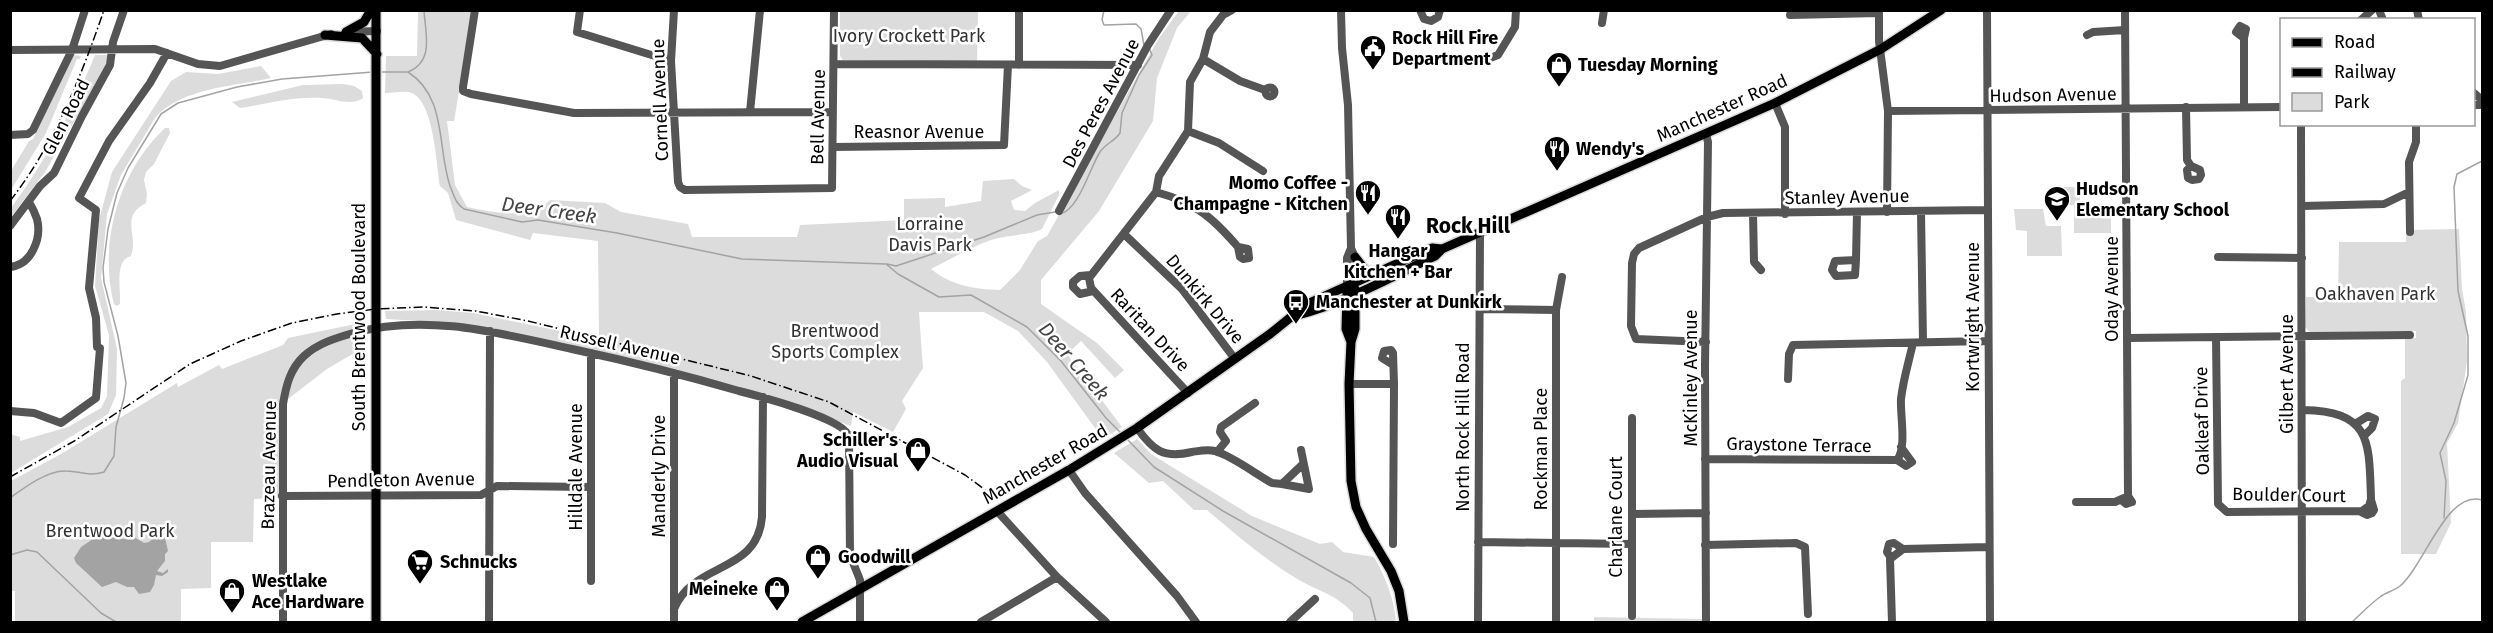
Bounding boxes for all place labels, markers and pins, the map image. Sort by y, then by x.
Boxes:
place label: Rock Hill Fire Department [1392,27,1498,70]
public building icon: Rock Hill Fire Department [1358,33,1388,71]
shop icon: Tuesday Morning [1544,50,1574,88]
place label: Tuesday Morning [1578,54,1718,76]
restaurant icon: Wendy's [1542,134,1572,172]
place label: Wendy's [1576,138,1645,160]
place label: Momo Coffee - Champagne - Kitchen [1174,172,1348,215]
restaurant icon: Momo Coffee - Champagne - Kitchen [1353,178,1383,216]
place label: Hudson Elementary School [2076,178,2230,221]
school or university icon: Hudson Elementary School [2042,184,2072,222]
restaurant icon: Hangar Kitchen + Bar [1383,202,1413,240]
place label: Hangar Kitchen + Bar [1344,240,1453,283]
bus stop icon: Manchester at Dunkirk [1281,287,1311,325]
place label: Manchester at Dunkirk [1316,291,1503,313]
place label: Schiller's Audio Visual [796,429,899,472]
shop icon: Schiller's Audio Visual [903,435,933,473]
shop icon: Goodwill [803,542,833,580]
place label: Goodwill [838,546,911,568]
supermarket icon: Schnucks [405,547,435,585]
place label: Schnucks [440,551,517,573]
place label: Westlake Ace Hardware [251,570,364,613]
shop icon: Meineke [762,574,792,612]
shop icon: Westlake Ace Hardware [217,576,247,614]
place label: Meineke [689,578,758,600]

